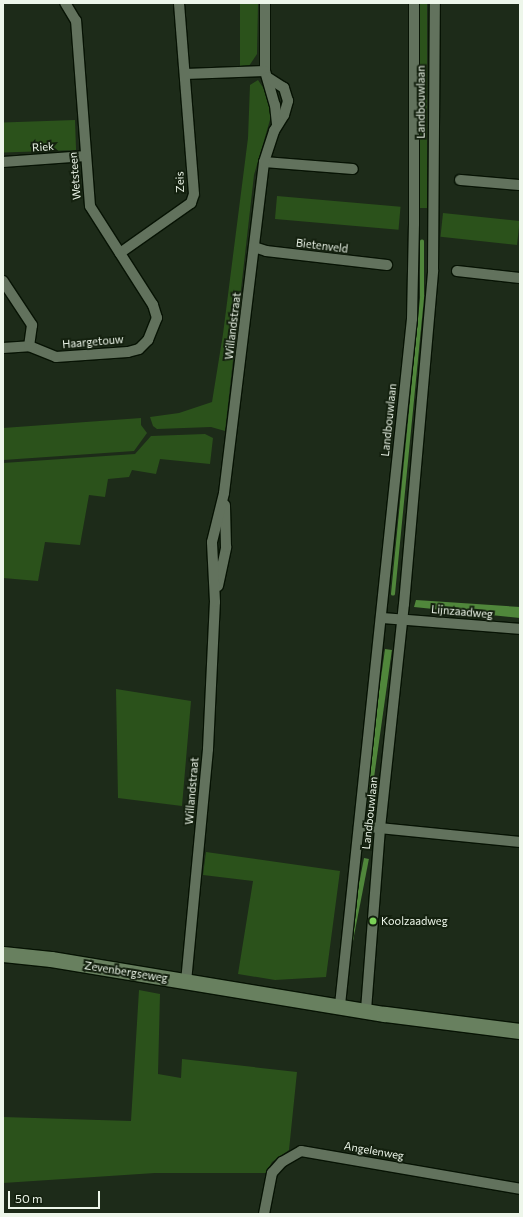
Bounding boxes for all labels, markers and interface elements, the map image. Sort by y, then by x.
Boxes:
street label: Landbouwlaan [414,65,428,139]
street label: Riek [32,140,54,154]
street label: Wetsteen [66,152,84,200]
street label: Zeis [173,171,187,193]
street label: Bietenveld [295,236,349,256]
street label: Willandstraat [222,292,244,360]
street label: Haargetouw [62,333,124,351]
street label: Landbouwlaan [379,383,399,457]
street label: Lijnzaadweg [431,603,493,621]
street label: Willandstraat [182,757,202,825]
street label: Landbouwlaan [360,776,380,850]
place label: Koolzaadweg [381,914,448,928]
marker: Koolzaadweg [368,916,378,926]
street label: Zevenbergseweg [83,959,169,985]
street label: Angelenweg [343,1139,405,1163]
scale bar [10,1183,102,1209]
text: 50 m [15,1191,43,1205]

